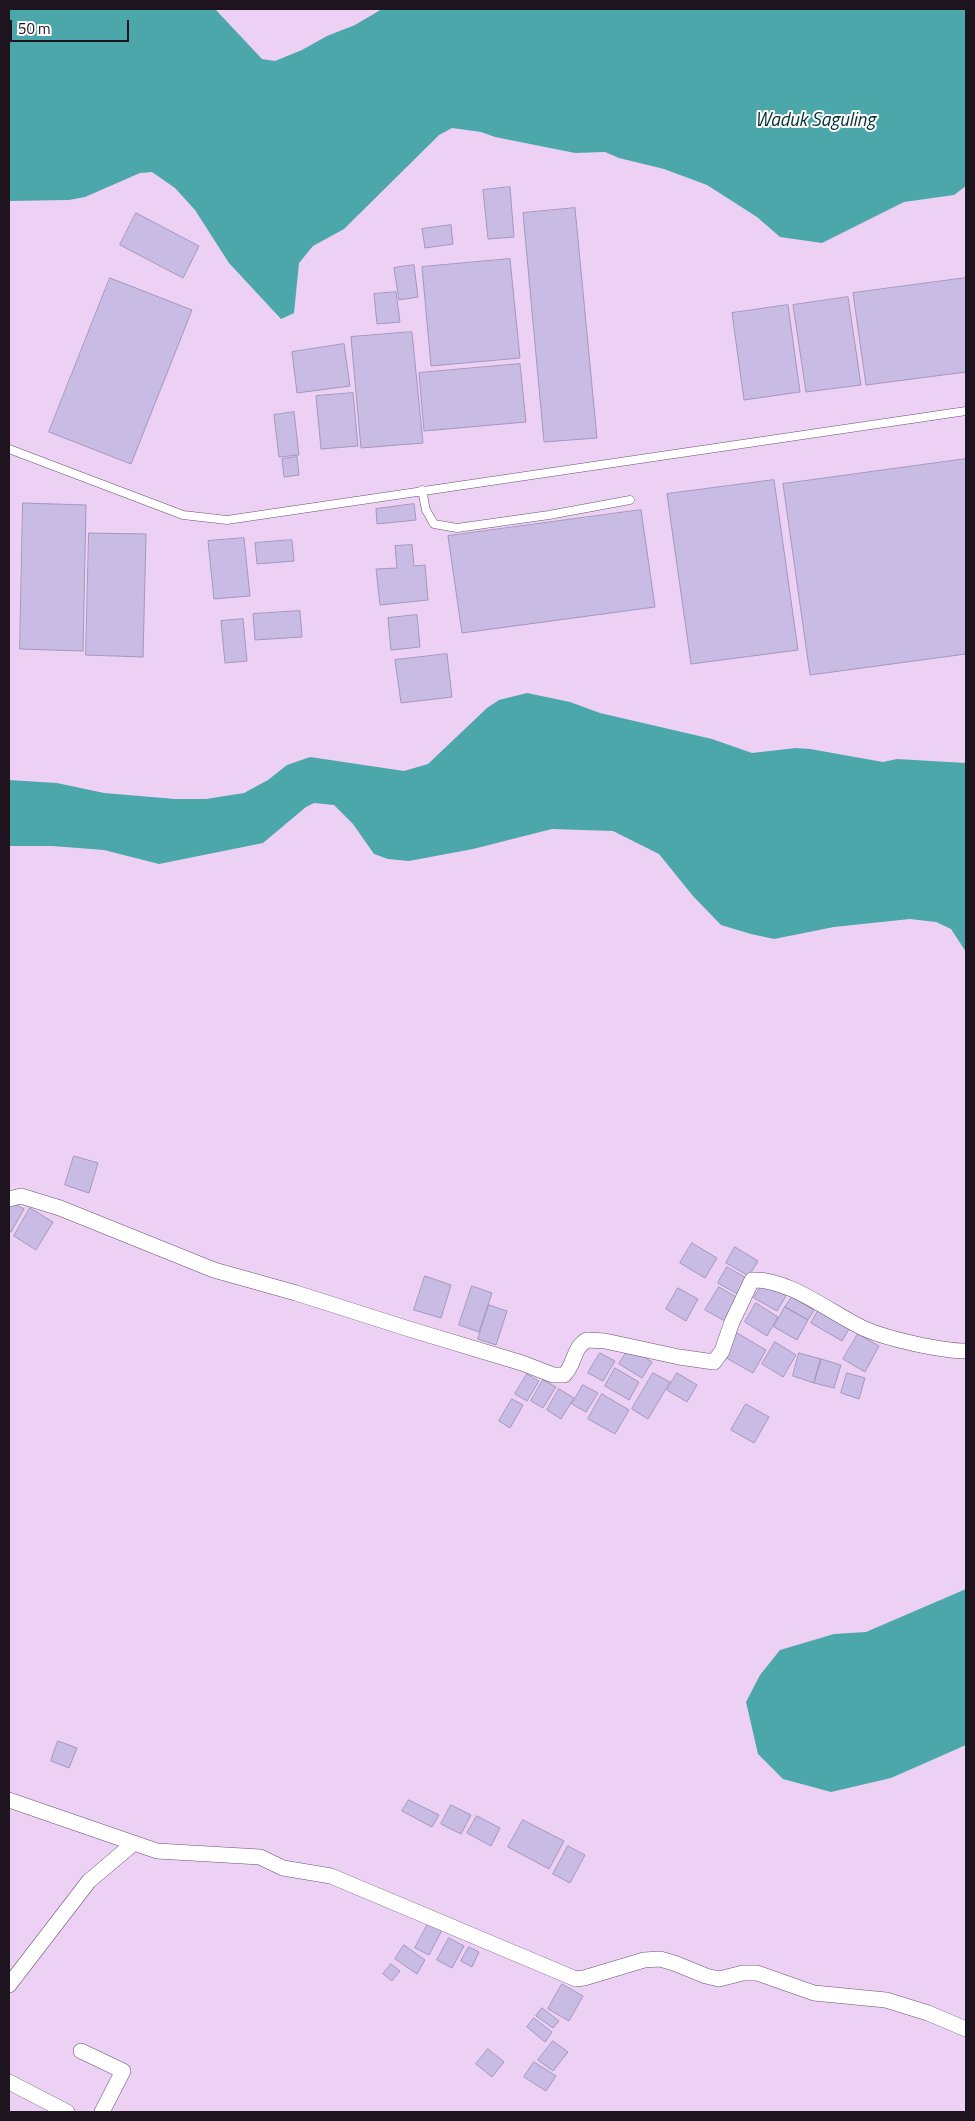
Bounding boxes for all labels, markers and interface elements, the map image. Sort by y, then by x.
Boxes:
scale bar [12,10,131,42]
text: 50 m [18,17,51,40]
water label: Waduk Saguling [755,110,875,132]

